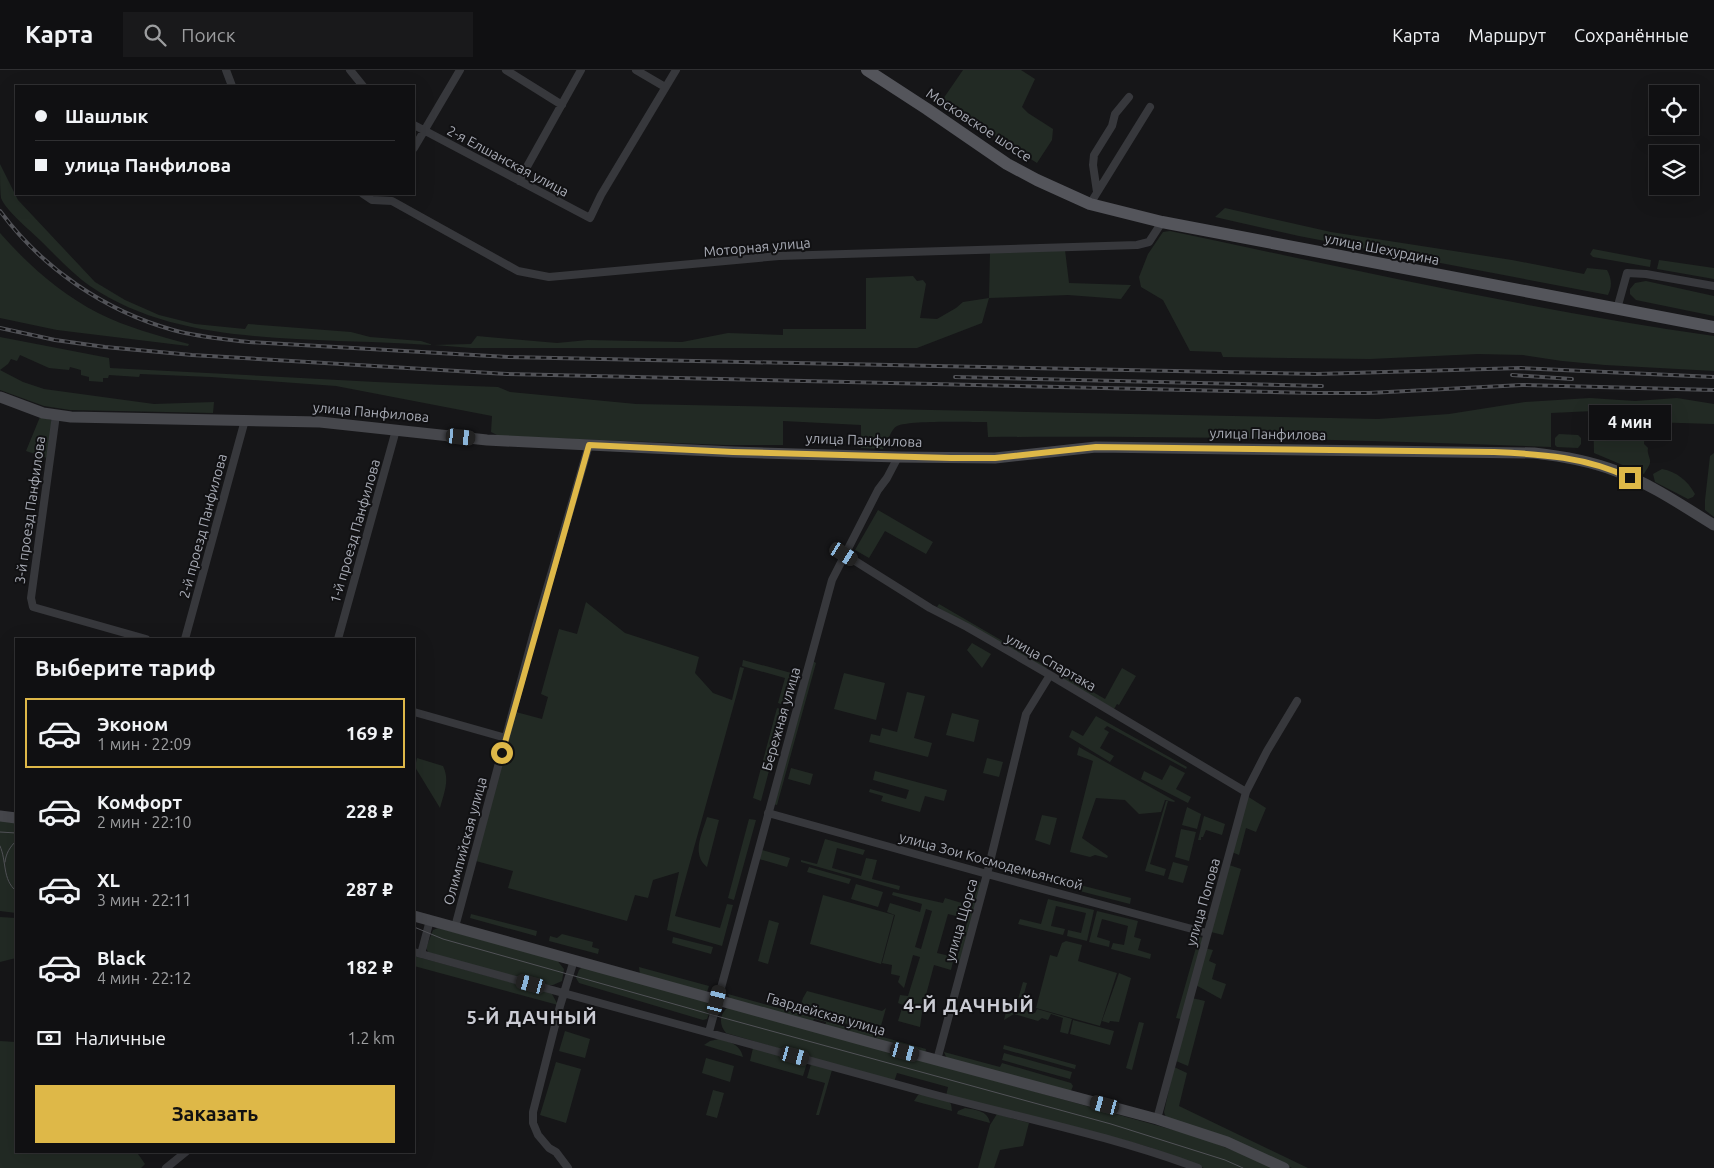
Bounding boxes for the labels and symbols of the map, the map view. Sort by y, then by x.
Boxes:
street label: Московское шоссе [923,85,1035,165]
street label: 2-я Елшанская улица [444,122,572,200]
street label: улица Шехурдина [1323,230,1441,268]
street label: Моторная улица [703,234,811,260]
street label: улица Панфилова [312,399,430,425]
callout: 4 мин [1589,406,1671,440]
street label: улица Панфилова [1209,425,1327,443]
car [445,428,476,446]
street label: улица Панфилова [805,430,923,450]
street label: 3-й проезд Панфилова [12,435,48,585]
street label: 2-й проезд Панфилова [176,452,230,600]
street label: 1-й проезд Панфилова [327,457,383,605]
route end [1619,467,1641,489]
car [827,540,860,568]
street label: улица Спартака [1003,630,1099,694]
street label: Бережная улица [759,665,803,773]
route start [491,742,513,764]
street label: Олимпийская улица [440,775,490,907]
street label: улица Зои Космодемьянской [897,829,1085,893]
street label: улица Попова [1183,856,1223,948]
street label: улица Щорса [942,877,980,963]
car [514,973,547,995]
car [706,984,727,1016]
street label: Гвардейская улица [765,989,887,1039]
district label: 4-Й ДАЧНЫЙ [903,994,1035,1016]
district label: 5-Й ДАЧНЫЙ [466,1006,598,1028]
car [888,1041,921,1063]
car [778,1045,811,1067]
car [1088,1094,1121,1116]

